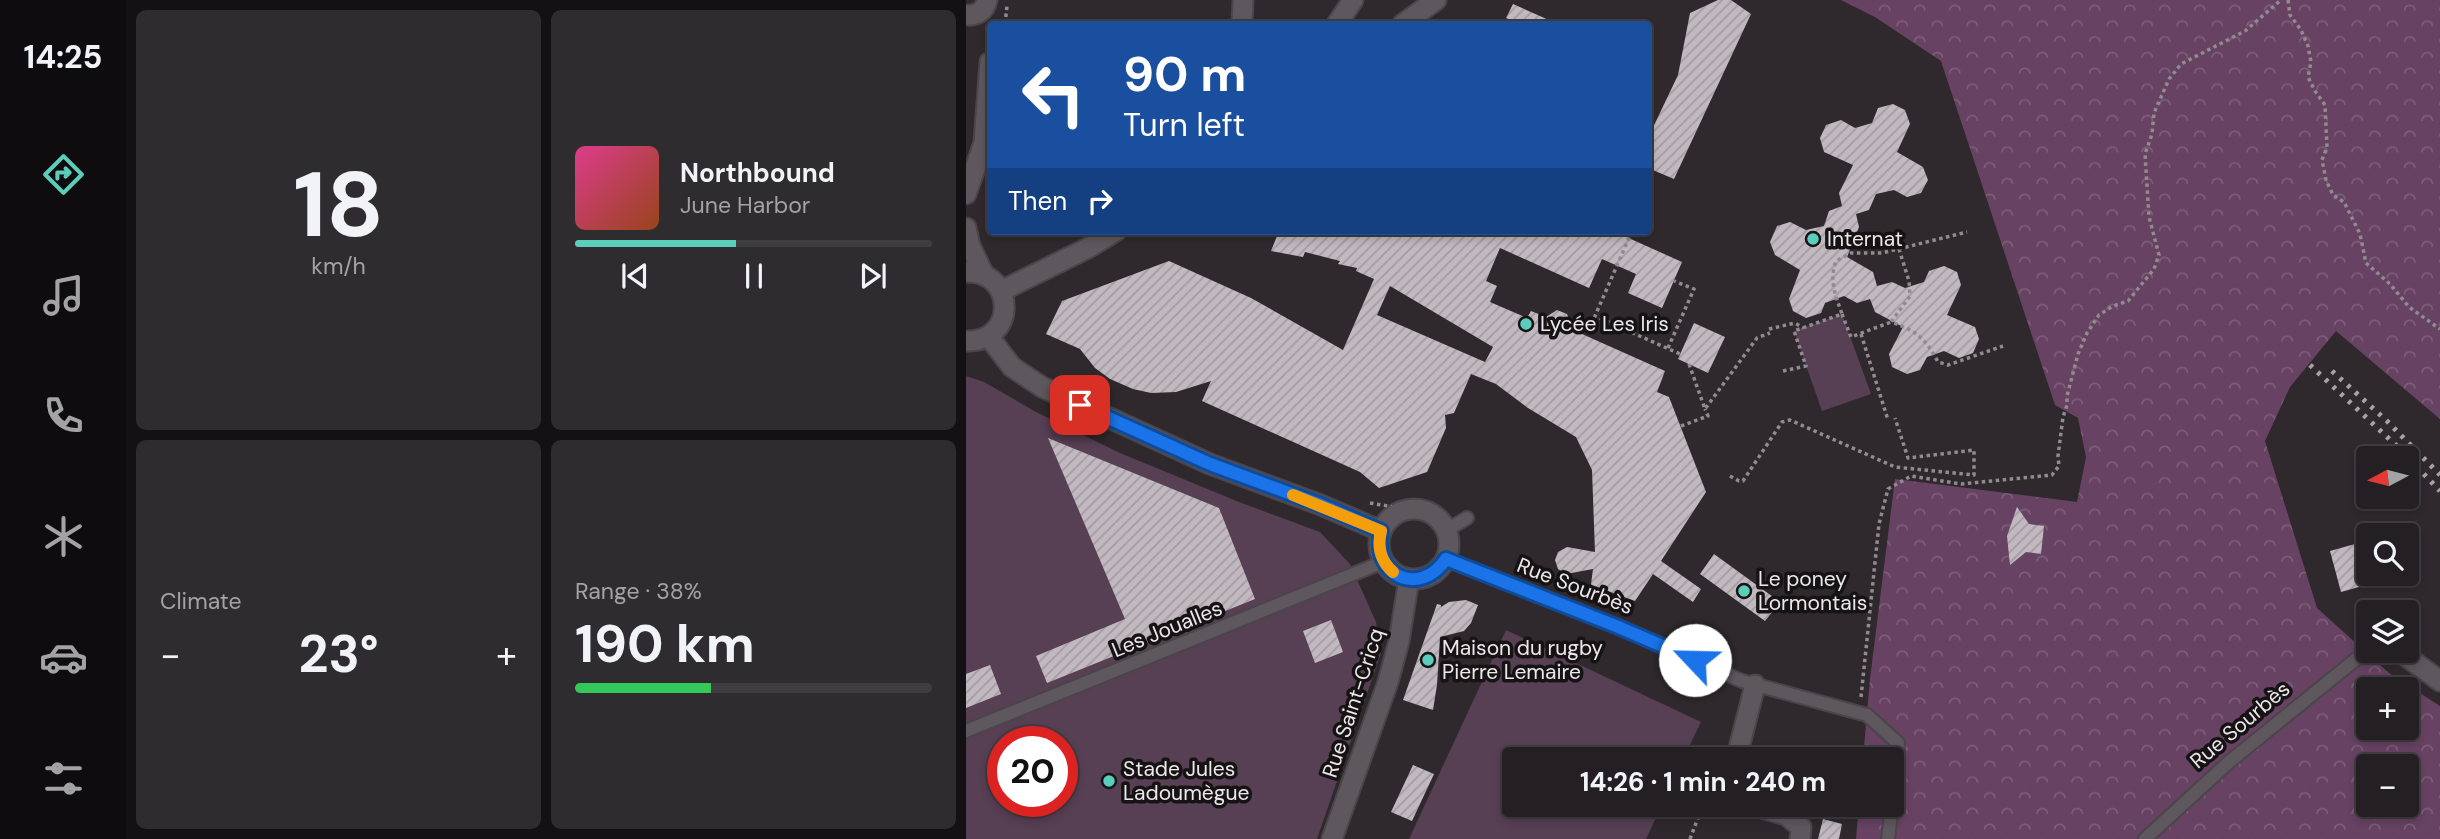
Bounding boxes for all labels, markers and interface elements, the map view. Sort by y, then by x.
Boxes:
text: 14:25 [24,36,102,78]
text: 90 m [1123,42,1246,106]
icon: left [1008,49,1099,140]
text: Turn left [1123,104,1245,146]
text: 18 [293,146,384,264]
icon: directions [39,150,88,199]
text: Northbound [680,156,835,190]
icon: right [1081,182,1119,220]
text: Then [1008,184,1067,218]
text: June Harbor [680,190,810,220]
place label: Internat [1827,225,1903,253]
marker: Internat [1805,231,1821,247]
text: km/h [311,251,366,281]
icon: previous [616,257,654,295]
icon: pause [735,257,773,295]
icon: next [854,257,892,295]
icon: music [39,271,88,320]
place label: Lycée Les Iris [1540,310,1669,338]
marker: Lycée Les Iris [1518,316,1534,332]
pin [1050,375,1110,435]
icon: arrive [1061,386,1099,424]
icon: phone [39,391,88,440]
north arrow [2356,446,2418,509]
map controls [2356,446,2419,817]
icon: climate [39,512,88,561]
button: search [2356,523,2419,586]
street label: Rue Sourbès [1513,551,1637,621]
place label: Le poney Lormontais [1758,565,1867,617]
text: Range · 38% [575,576,702,606]
marker: Le poney Lormontais [1736,583,1752,599]
text: Climate [160,586,242,616]
street label: Les Joualles [1108,594,1226,664]
button: layers [2356,600,2419,663]
text: 190 km [575,610,755,678]
text: 23° [298,620,379,688]
position arrow [1658,623,1732,697]
street label: Rue Saint-Cricq [1316,625,1390,781]
text: − [160,630,181,680]
text: + [496,630,517,680]
icon: car [39,633,88,682]
place label: Maison du rugby Pierre Lemaire [1442,634,1603,686]
marker: Maison du rugby Pierre Lemaire [1420,652,1436,668]
street label: Rue Sourbès [2184,675,2296,775]
button: + [2356,677,2419,740]
speed limit sign: 20 [987,726,1078,817]
icon: filters [39,754,88,803]
button: − [2356,754,2419,817]
place label: Stade Jules Ladoumègue [1123,755,1249,807]
text: 14:26 · 1 min · 240 m [1580,765,1826,799]
marker: Stade Jules Ladoumègue [1101,773,1117,789]

